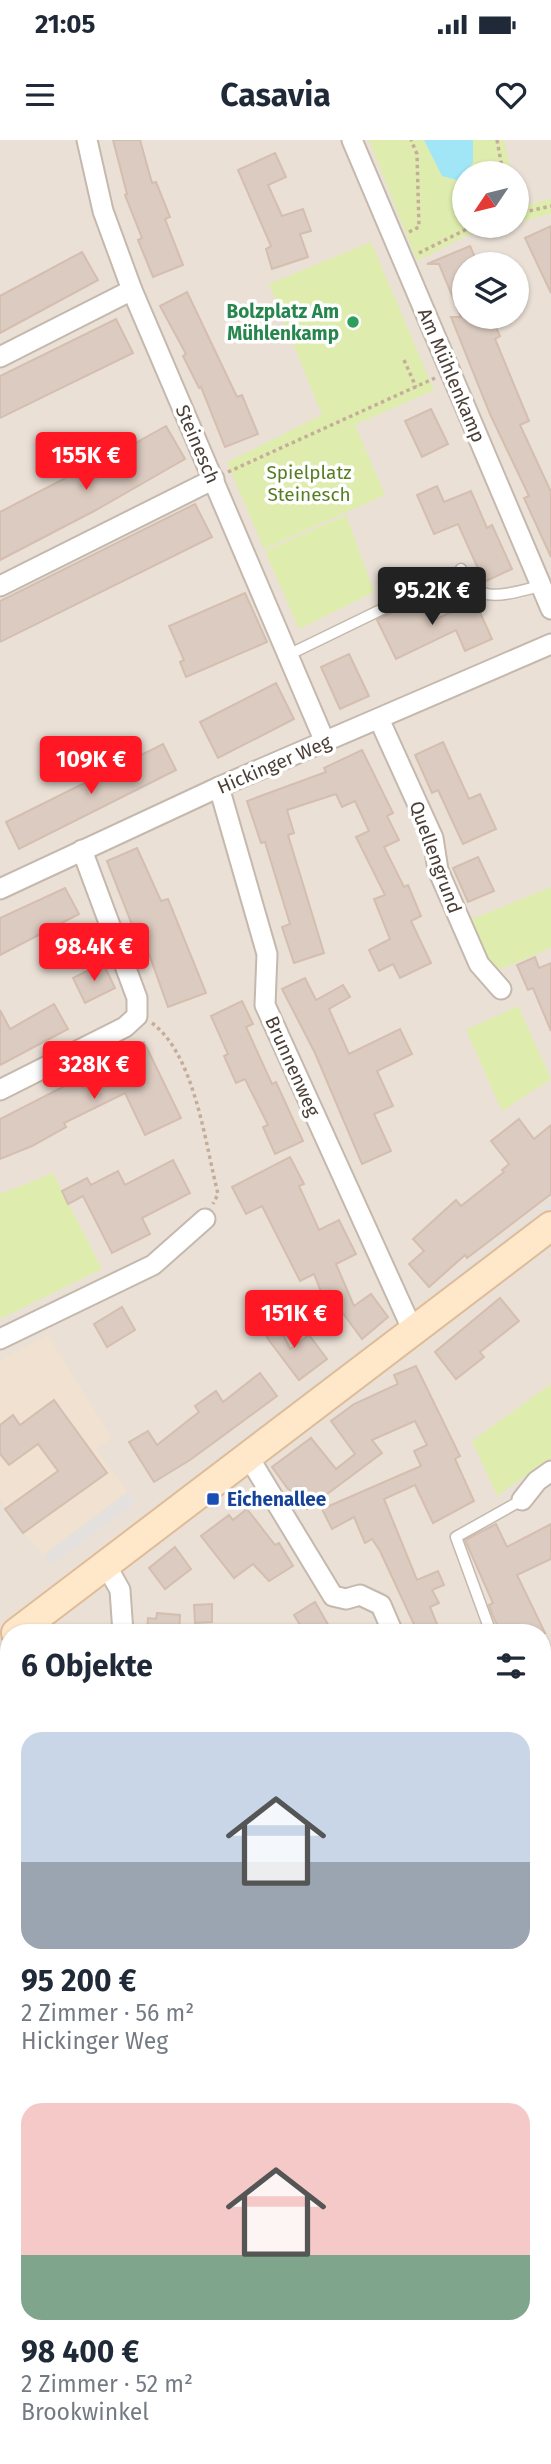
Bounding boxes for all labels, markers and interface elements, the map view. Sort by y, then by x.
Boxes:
text: 21:05 [35,9,95,40]
icon: menu [21,76,59,114]
text: Casavia [220,76,331,114]
icon: heart [492,76,530,114]
north arrow [452,161,528,238]
map controls [452,161,529,329]
button: layers [452,252,529,329]
place label: Bolzplatz Am Mühlenkamp [227,300,339,345]
street label: Am Mühlenkamp [413,305,490,446]
marker: Bolzplatz Am Mühlenkamp [345,314,361,330]
street label: Steinesch [171,401,224,487]
pin: 155K € [29,432,143,492]
text: 155K € [52,441,120,469]
park label: Spielplatz Steinesch [266,461,352,506]
pin: 95.2K € [367,568,497,627]
text: 95.2K € [394,576,470,604]
street label: Hickinger Weg [214,730,335,799]
pin: 109K € [34,736,148,796]
text: 109K € [56,745,126,773]
street label: Quellengrund [405,798,466,916]
pin: 98.4K € [29,924,159,983]
text: 98.4K € [55,932,133,960]
street label: Brunnenweg [260,1012,325,1120]
pin: 328K € [37,1042,151,1101]
text: 328K € [59,1050,129,1078]
pin: 151K € [237,1290,351,1350]
text: 151K € [261,1299,327,1327]
place label: Eichenallee [227,1488,326,1511]
marker: Eichenallee [205,1491,221,1507]
icon: filters [492,1647,530,1685]
text: 6 Objekte [21,1648,153,1684]
icon: home [213,1778,339,1904]
text: 95 200 € [21,1963,136,1999]
text: 2 Zimmer · 56 m² [21,1999,194,2027]
text: Hickinger Weg [21,2027,168,2055]
icon: home [213,2149,339,2275]
text: 98 400 € [21,2334,139,2370]
text: 2 Zimmer · 52 m² [21,2370,193,2398]
text: Brookwinkel [21,2398,149,2426]

